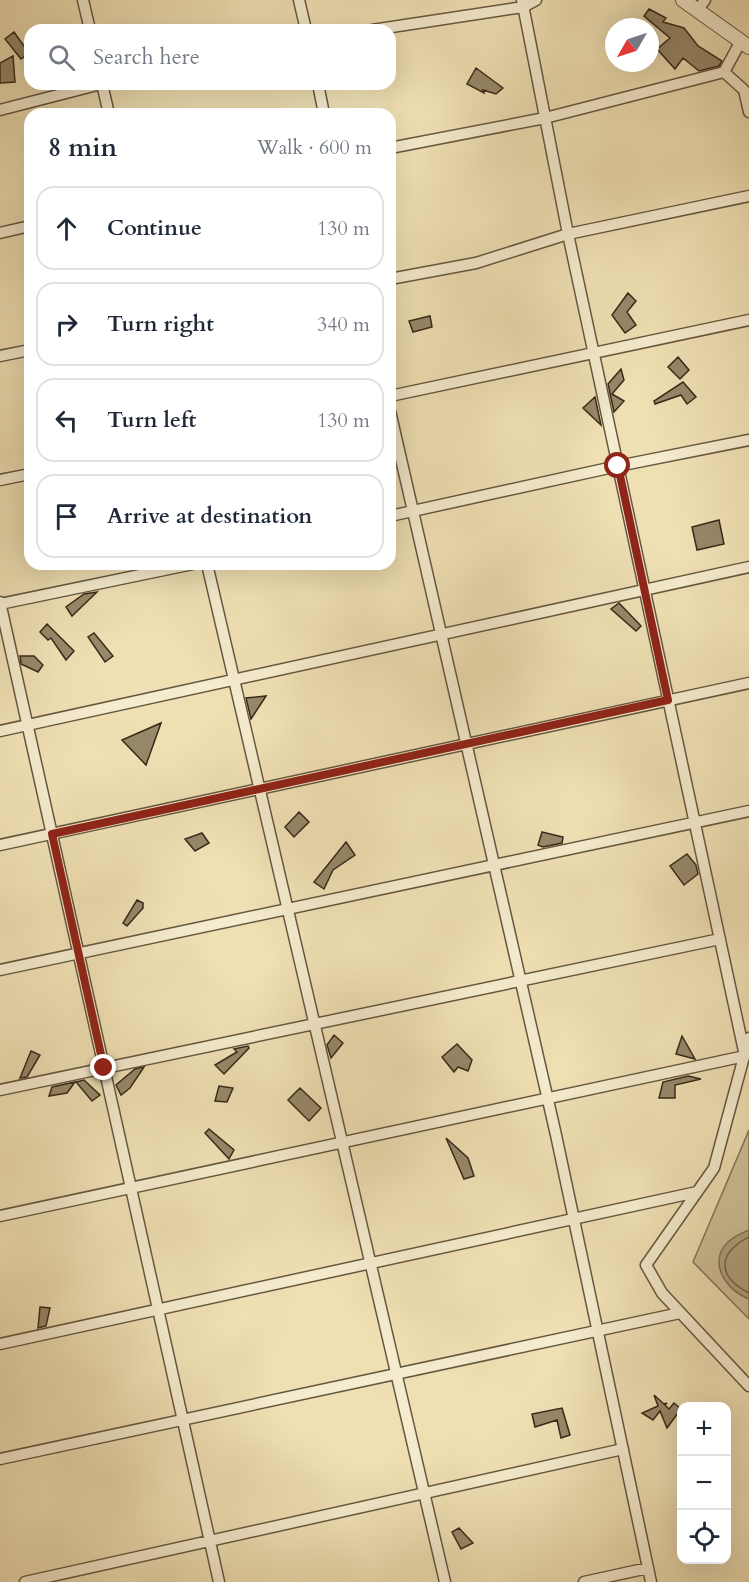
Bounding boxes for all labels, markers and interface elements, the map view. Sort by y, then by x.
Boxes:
north arrow [605,18,659,72]
search box [24,24,396,90]
icon: search [45,41,78,74]
text: Search here [93,42,200,72]
text: 8 min [48,130,117,165]
text: Walk · 600 m [257,134,372,161]
icon: ahead [50,212,83,245]
text: Continue [107,213,202,243]
text: 130 m [317,215,370,242]
icon: right [50,308,83,341]
text: Turn right [107,309,214,339]
text: 340 m [317,311,370,338]
icon: left [50,404,83,437]
text: Turn left [107,405,196,435]
text: 130 m [317,407,370,434]
route start [604,452,630,478]
icon: arrive [50,500,83,533]
text: Arrive at destination [107,501,312,531]
route end [90,1054,116,1080]
map controls [677,1402,731,1564]
button: + [677,1402,731,1456]
button: − [677,1456,731,1510]
button: locate [677,1510,731,1564]

